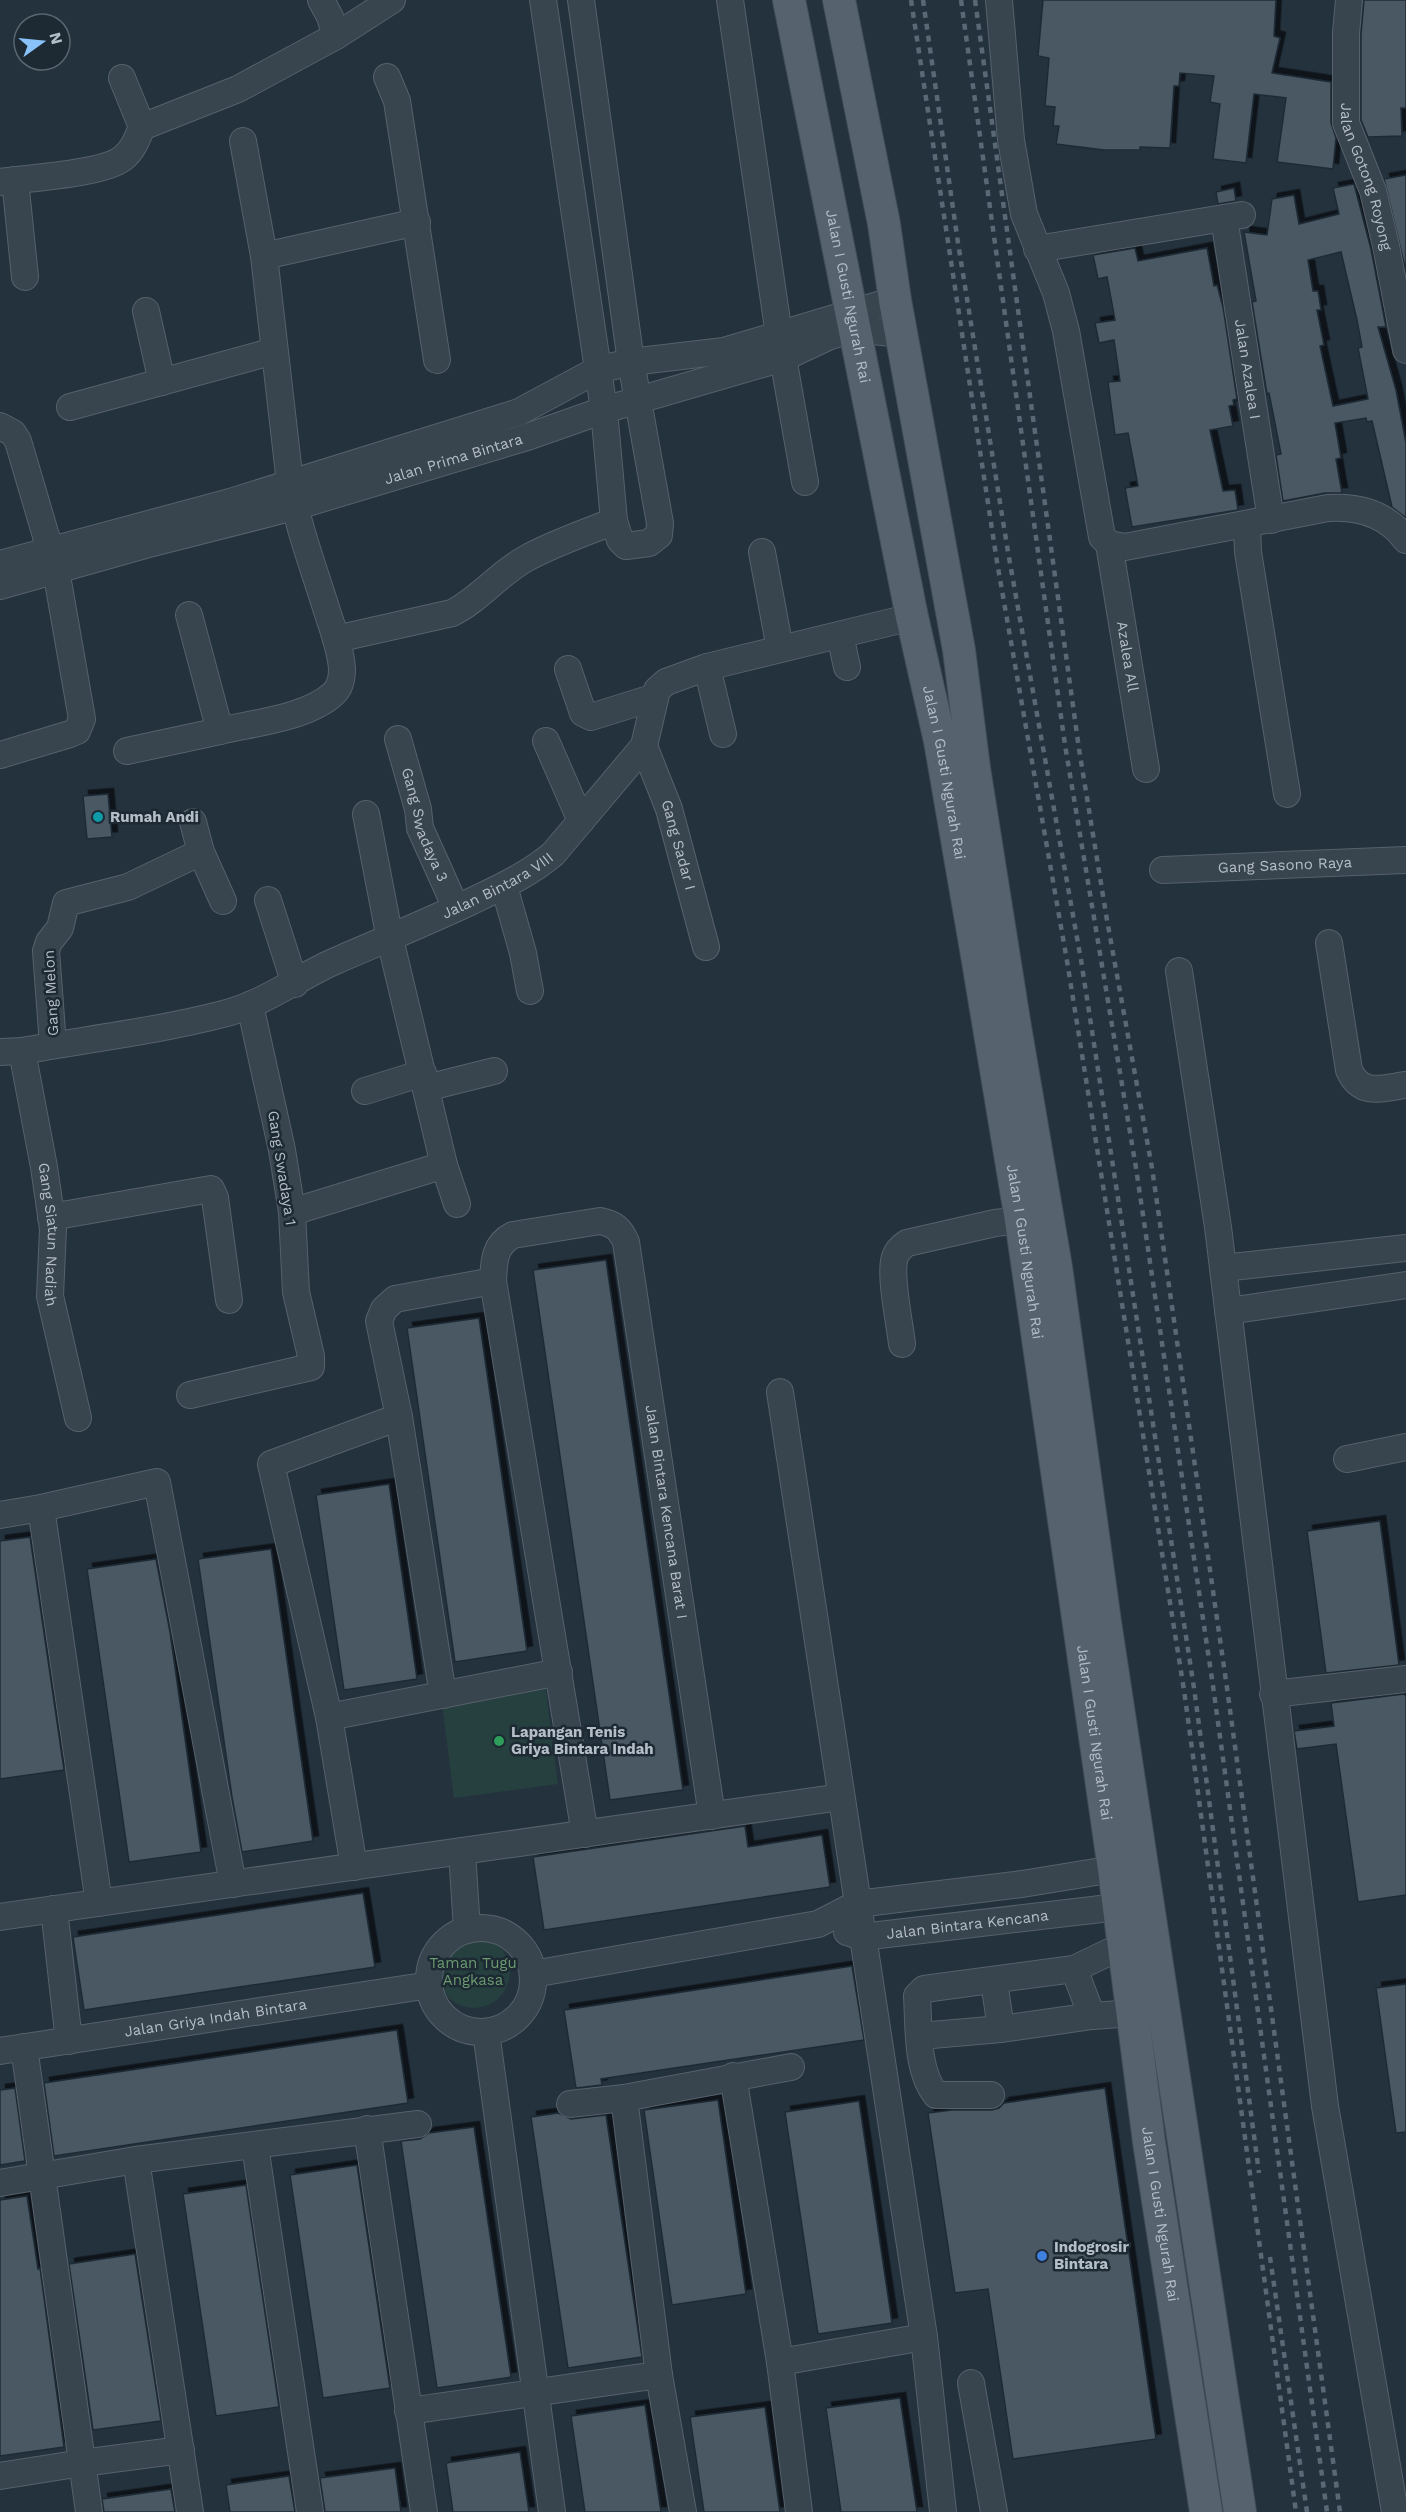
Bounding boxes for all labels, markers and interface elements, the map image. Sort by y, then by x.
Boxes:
north arrow [12,12,72,72]
text: N [45,30,67,46]
street label: Jalan Gotong Royong [1337,103,1396,252]
street label: Jalan I Gusti Ngurah Rai [822,208,874,385]
street label: Jalan Azalea I [1231,318,1264,420]
street label: Jalan Prima Bintara [382,430,525,488]
street label: Azalea All [1113,620,1142,694]
street label: Jalan I Gusti Ngurah Rai [919,684,969,861]
street label: Gang Swadaya 3 [398,766,452,884]
street label: Gang Sadar I [657,797,699,892]
place label: Rumah Andi [110,808,199,826]
marker: Rumah Andi [91,810,105,824]
street label: Jalan Bintara VIII [439,848,557,923]
street label: Gang Sasono Raya [1217,853,1353,877]
street label: Gang Melon [40,950,62,1036]
street label: Gang Swadaya 1 [264,1109,300,1227]
street label: Gang Siatun Nadiah [34,1162,62,1308]
street label: Jalan I Gusti Ngurah Rai [1003,1163,1047,1340]
street label: Jalan Bintara Kencana Barat I [642,1404,691,1620]
street label: Jalan I Gusti Ngurah Rai [1073,1644,1116,1821]
place label: Lapangan Tenis Griya Bintara Indah [511,1723,654,1758]
marker: Lapangan Tenis Griya Bintara Indah [492,1734,506,1748]
street label: Jalan Bintara Kencana [885,1906,1050,1943]
park label: Taman Tugu Angkasa [429,1954,517,1989]
street label: Jalan Griya Indah Bintara [123,1995,308,2041]
street label: Jalan I Gusti Ngurah Rai [1138,2126,1182,2303]
place label: Indogrosir Bintara [1054,2238,1129,2273]
marker: Indogrosir Bintara [1035,2249,1049,2263]

